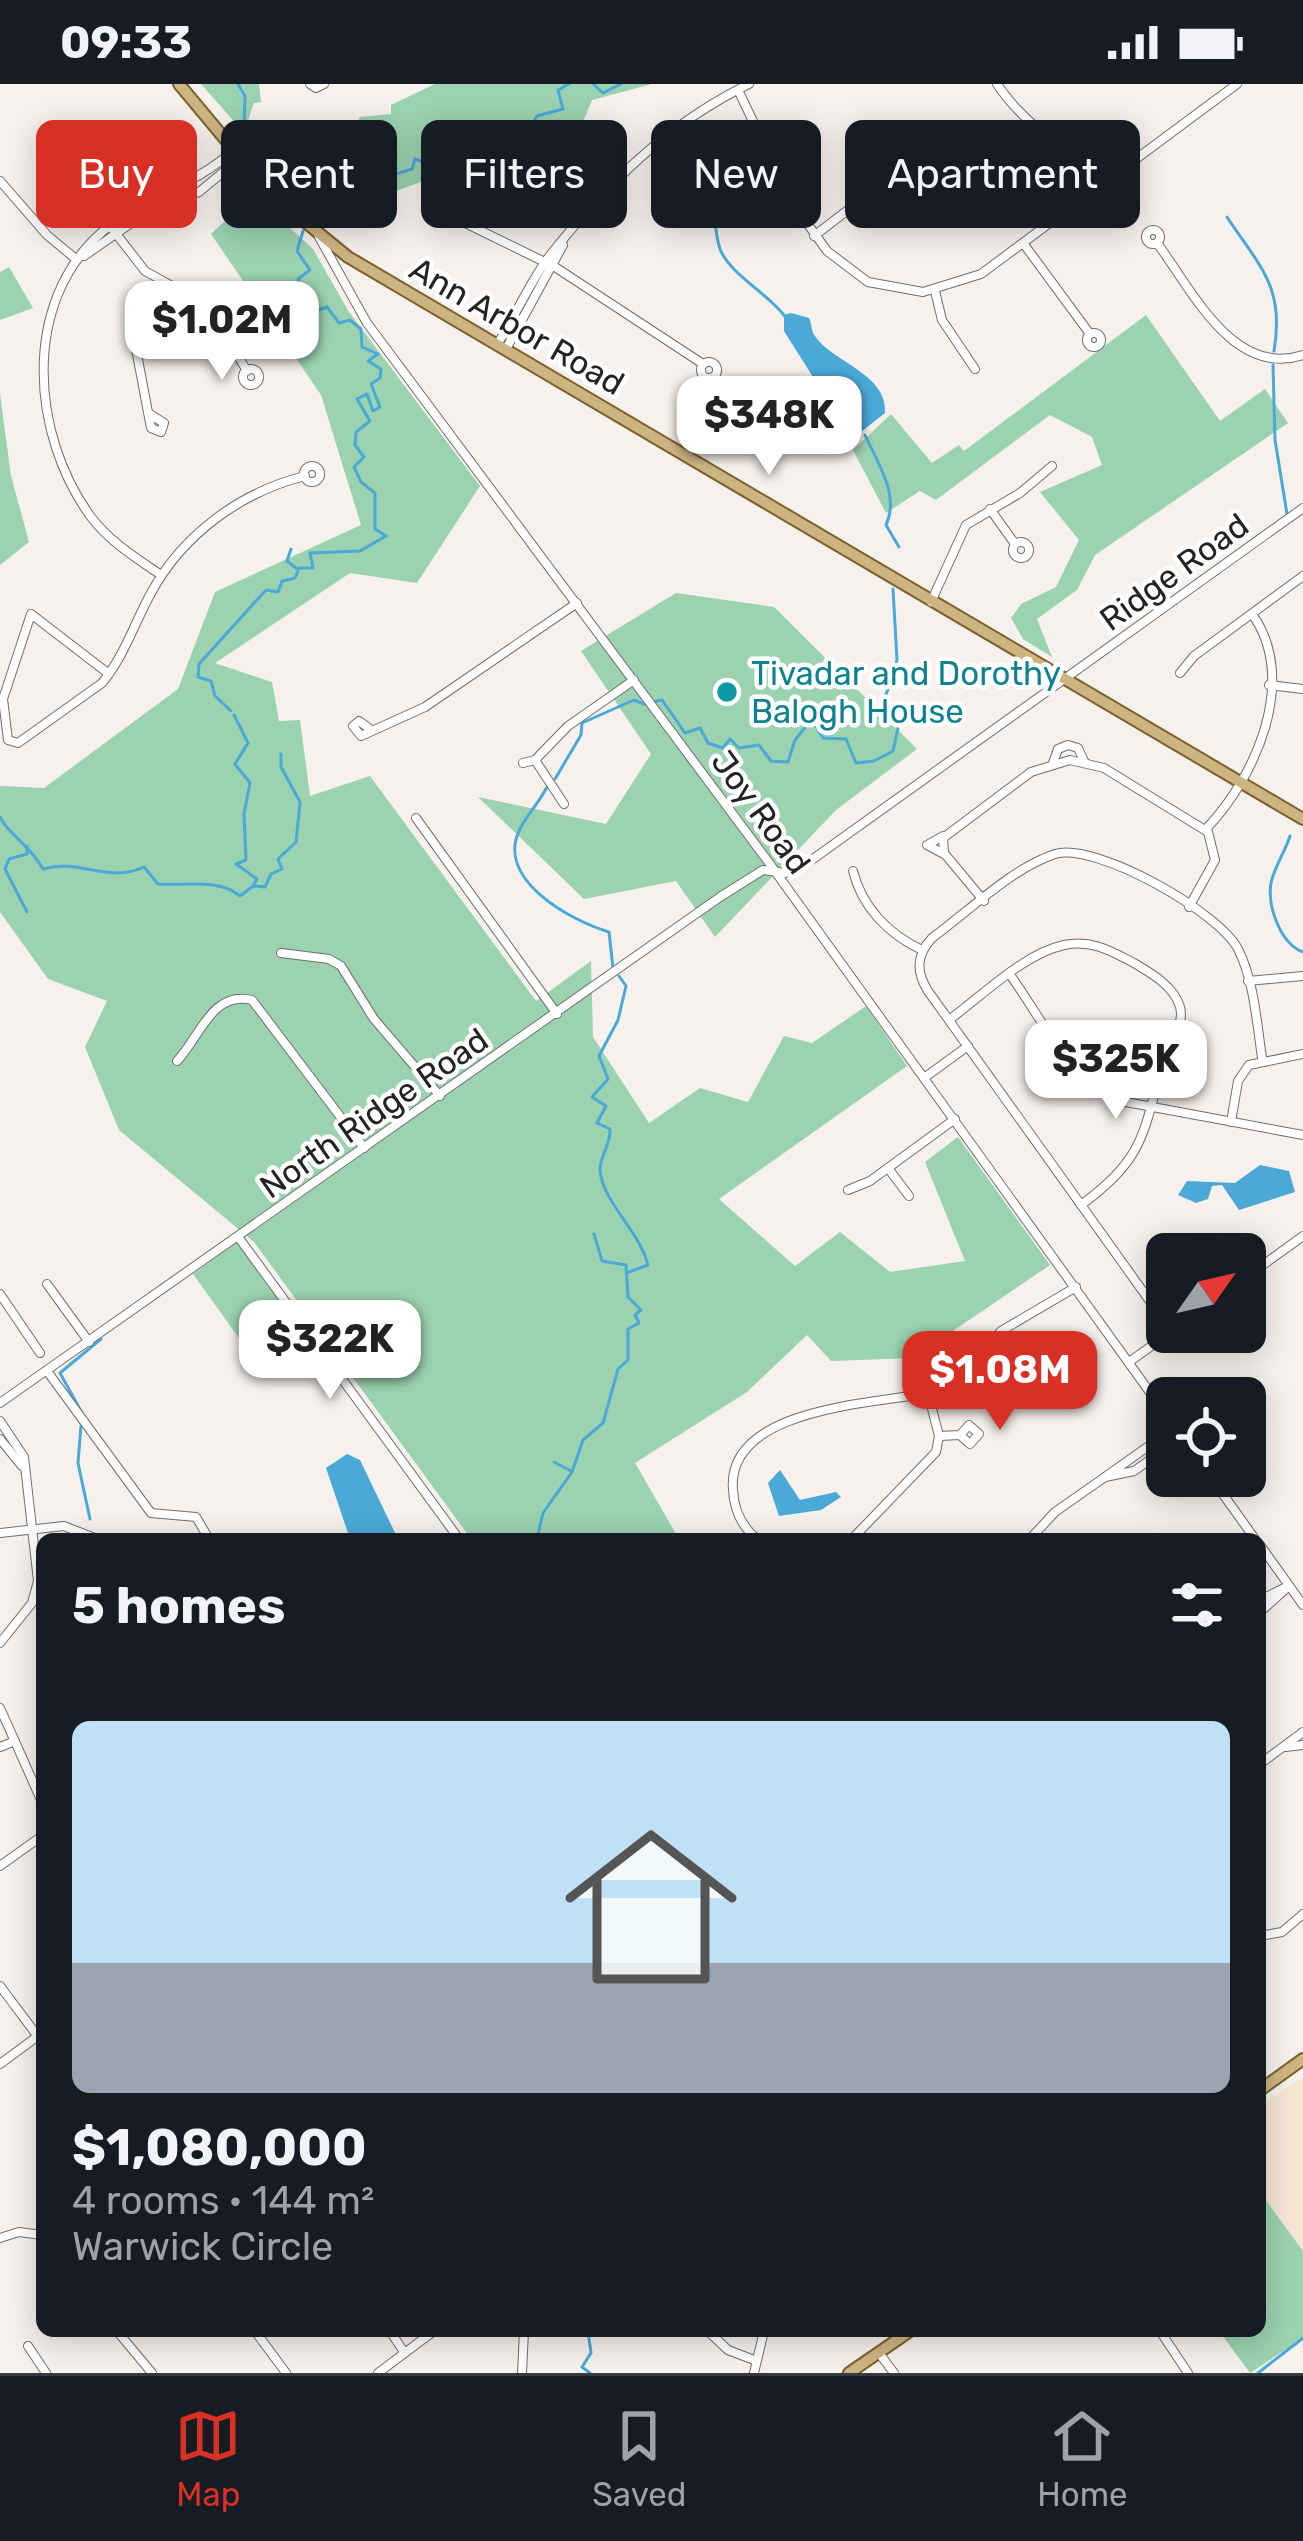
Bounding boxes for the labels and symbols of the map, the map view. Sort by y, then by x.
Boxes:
street label: Ann Arbor Road [403,249,631,403]
pin: $1.02M [124,281,320,383]
pin: $348K [685,376,853,478]
street label: Ridge Road [1092,505,1256,639]
place label: Tivadar and Dorothy Balogh House [751,654,1061,731]
marker: Tivadar and Dorothy Balogh House [714,679,740,705]
street label: Joy Road [703,743,819,881]
street label: North Ridge Road [253,1020,495,1206]
pin: $325K [1032,1020,1200,1122]
north arrow [1146,1233,1266,1353]
pin: $322K [246,1300,414,1402]
pin: $1.08M [902,1331,1098,1433]

